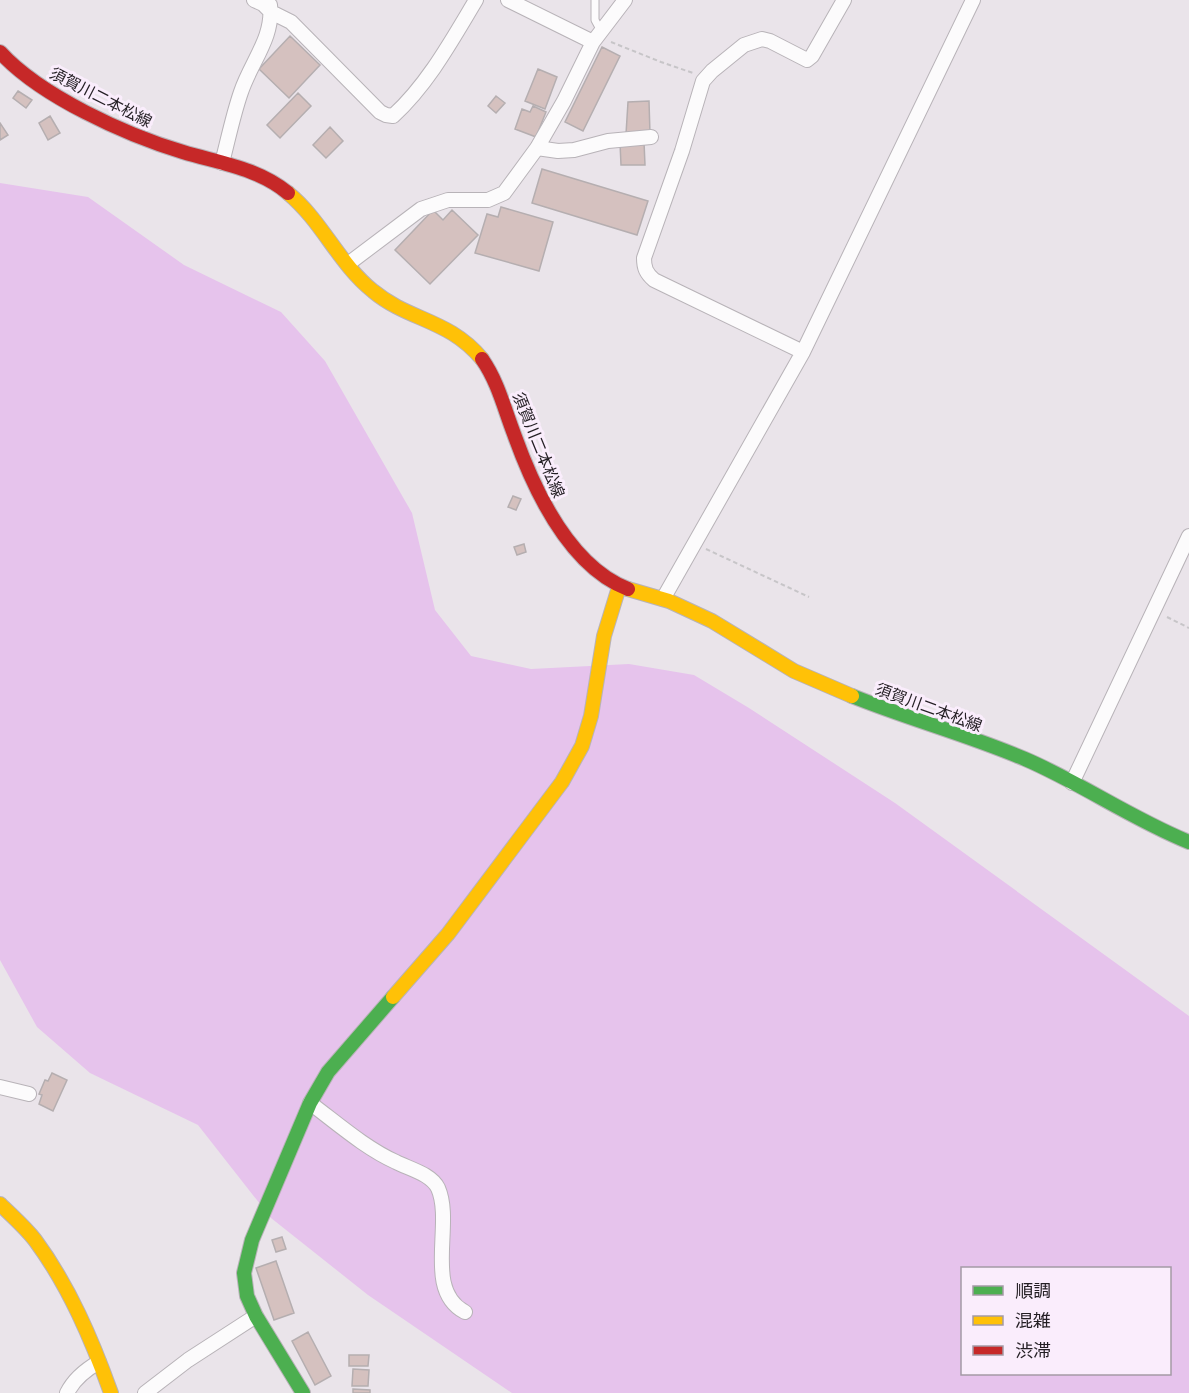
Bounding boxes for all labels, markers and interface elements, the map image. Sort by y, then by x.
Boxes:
street label: 須賀川二本松線 [47,64,155,131]
street label: 須賀川二本松線 [509,390,568,501]
street label: 須賀川二本松線 [873,679,985,736]
legend [961,1267,1171,1375]
text: 順調 [1015,1280,1051,1302]
text: 混雑 [1015,1310,1051,1332]
text: 渋滞 [1015,1340,1051,1362]

